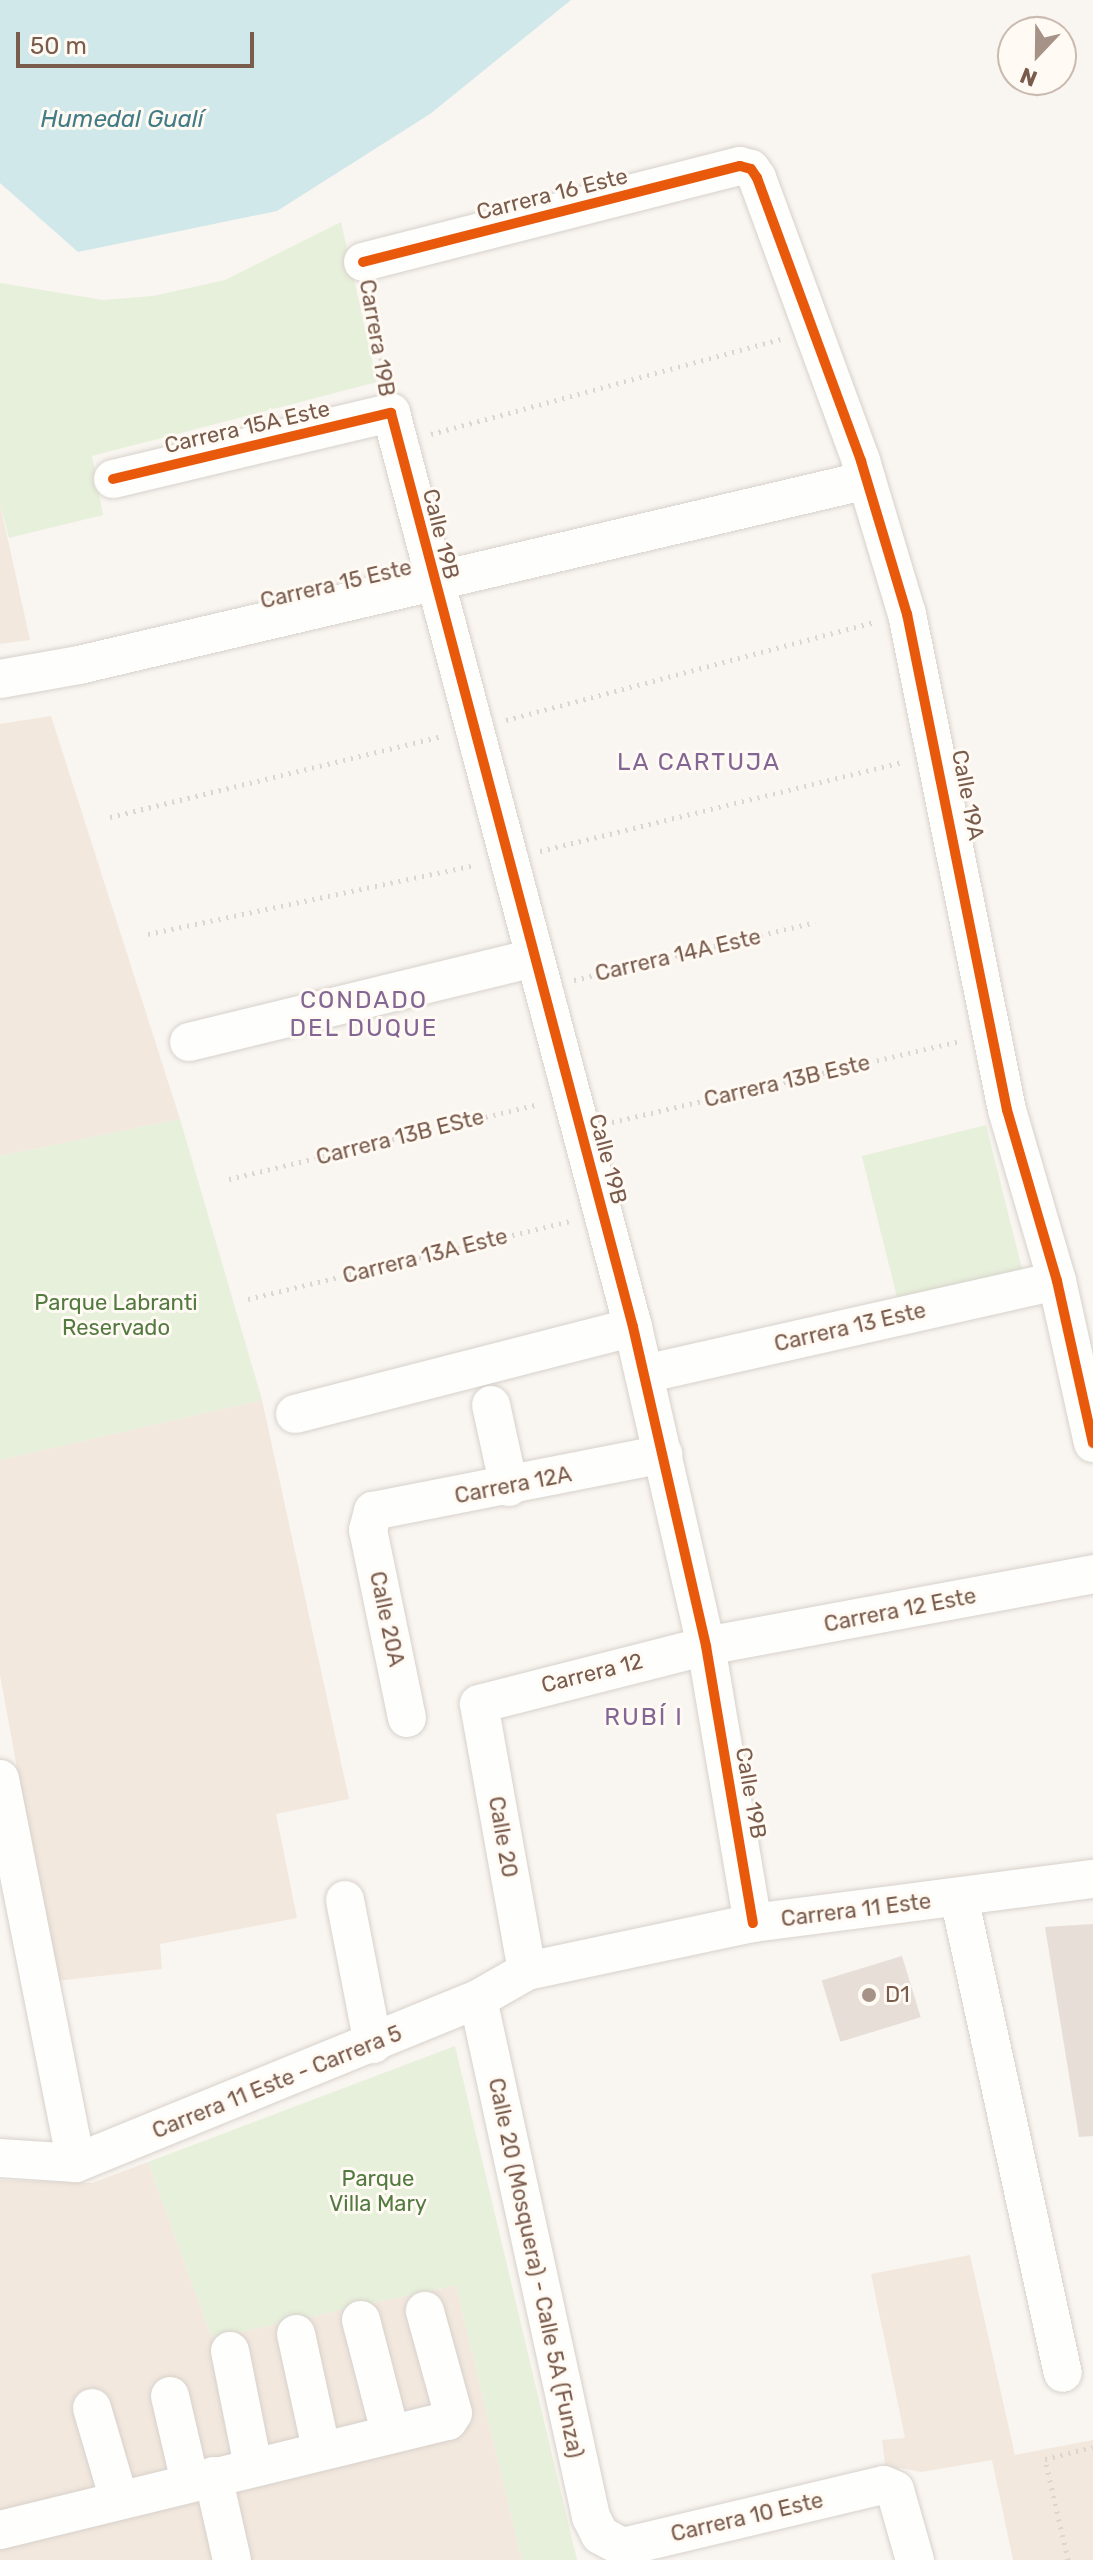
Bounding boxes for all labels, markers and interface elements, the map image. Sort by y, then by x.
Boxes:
scale bar [20,16,258,66]
north arrow [997,16,1077,96]
text: 50 m [30,32,87,60]
text: N [1016,61,1041,92]
water label: Humedal Gualí [40,106,204,134]
street label: Carrera 16 Este [474,162,630,226]
street label: Carrera 19B [354,277,400,399]
street label: Carrera 15A Este [161,395,333,459]
street label: Calle 19B [417,486,465,582]
street label: Carrera 15 Este [258,554,414,614]
street label: Calle 19A [946,748,990,842]
district label: LA CARTUJA [617,749,781,777]
street label: Carrera 14A Este [592,923,764,987]
district label: CONDADO DEL DUQUE [289,987,439,1043]
street label: Carrera 13B Este [701,1049,873,1113]
street label: Carrera 13B ESte [313,1103,487,1171]
street label: Calle 19B [583,1111,633,1207]
street label: Carrera 13A Este [340,1223,510,1289]
park label: Parque Labranti Reservado [34,1289,198,1340]
street label: Carrera 13 Este [772,1297,928,1357]
street label: Carrera 12A [452,1461,574,1509]
street label: Calle 20A [364,1569,410,1669]
street label: Carrera 12 Este [822,1582,978,1638]
street label: Carrera 12 [539,1648,645,1698]
district label: RUBÍ I [604,1704,684,1732]
street label: Calle 19B [730,1745,772,1841]
street label: Calle 20 [483,1794,523,1880]
street label: Carrera 11 Este [779,1888,933,1932]
place label: D1 [885,1982,910,2008]
marker: D1 [860,1986,878,2004]
street label: Carrera 11 Este - Carrera 5 [148,2020,406,2144]
street label: Calle 20 (Mosquera) - Calle 5A (Funza) [483,2075,589,2461]
park label: Parque Villa Mary [329,2165,427,2216]
street label: Carrera 10 Este [668,2487,826,2547]

